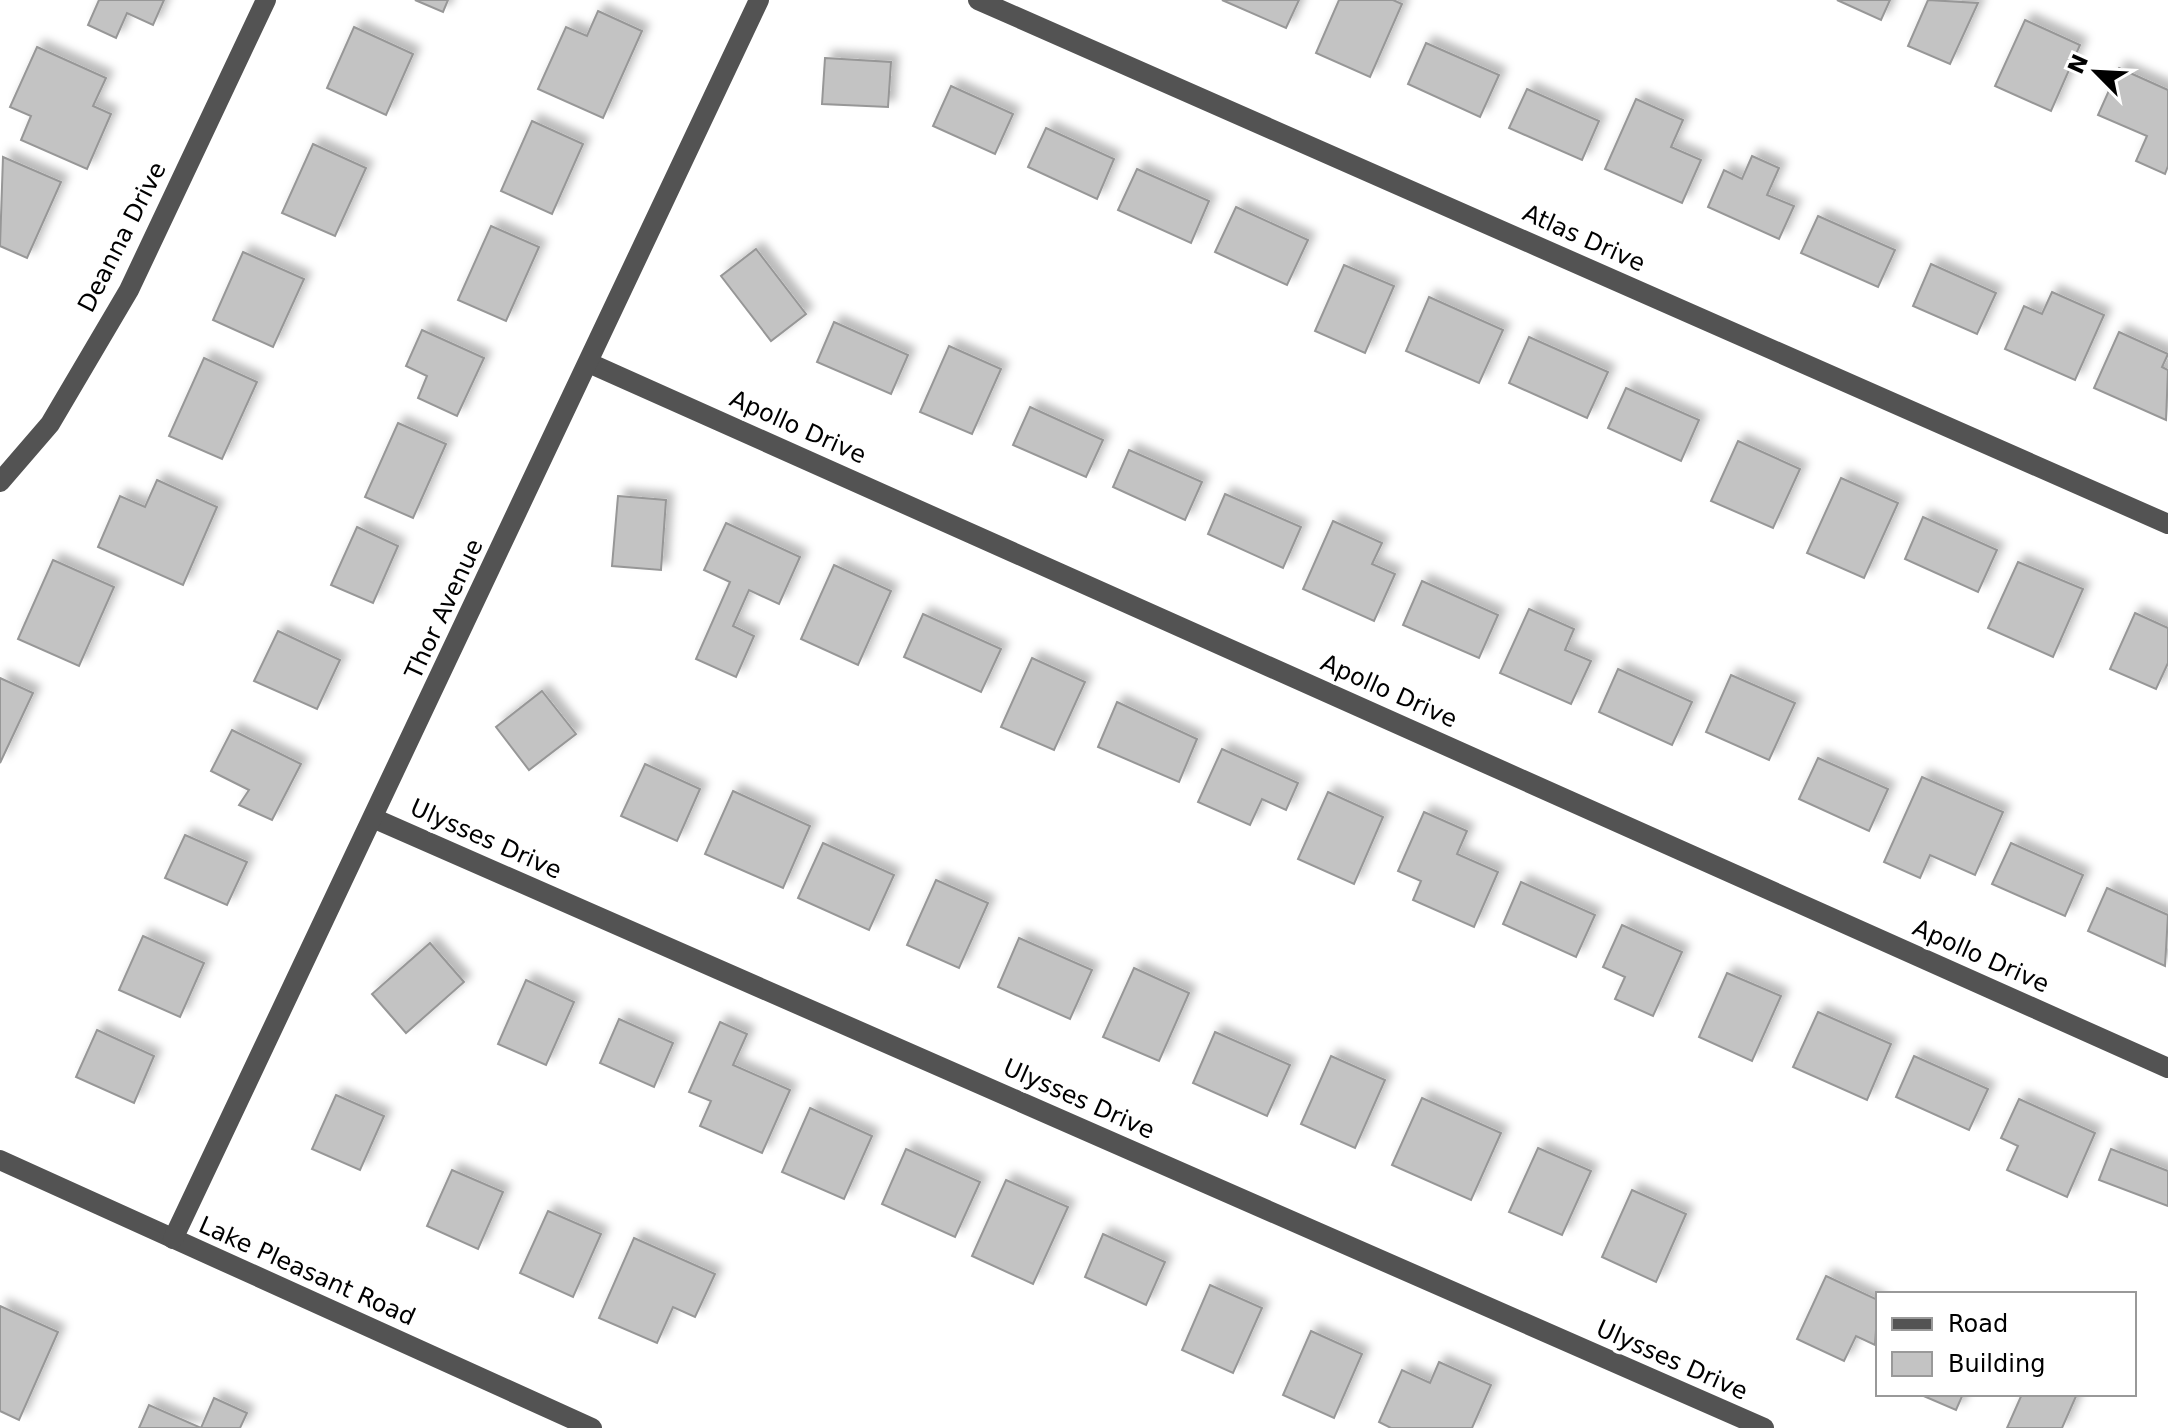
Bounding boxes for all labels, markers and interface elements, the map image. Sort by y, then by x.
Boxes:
north arrow [2056,32,2136,112]
text: N [2063,51,2093,78]
street label: Deanna Drive [72,157,172,317]
street label: Atlas Drive [1519,199,1649,277]
street label: Apollo Drive [726,385,870,469]
street label: Thor Avenue [399,535,489,684]
street label: Apollo Drive [1317,649,1461,733]
street label: Ulysses Drive [406,793,566,885]
street label: Apollo Drive [1909,914,2053,998]
street label: Ulysses Drive [999,1053,1159,1145]
street label: Lake Pleasant Road [195,1211,419,1331]
legend [1876,1292,2136,1396]
text: Road [1948,1310,2008,1338]
street label: Ulysses Drive [1592,1314,1752,1406]
text: Building [1948,1350,2045,1378]

